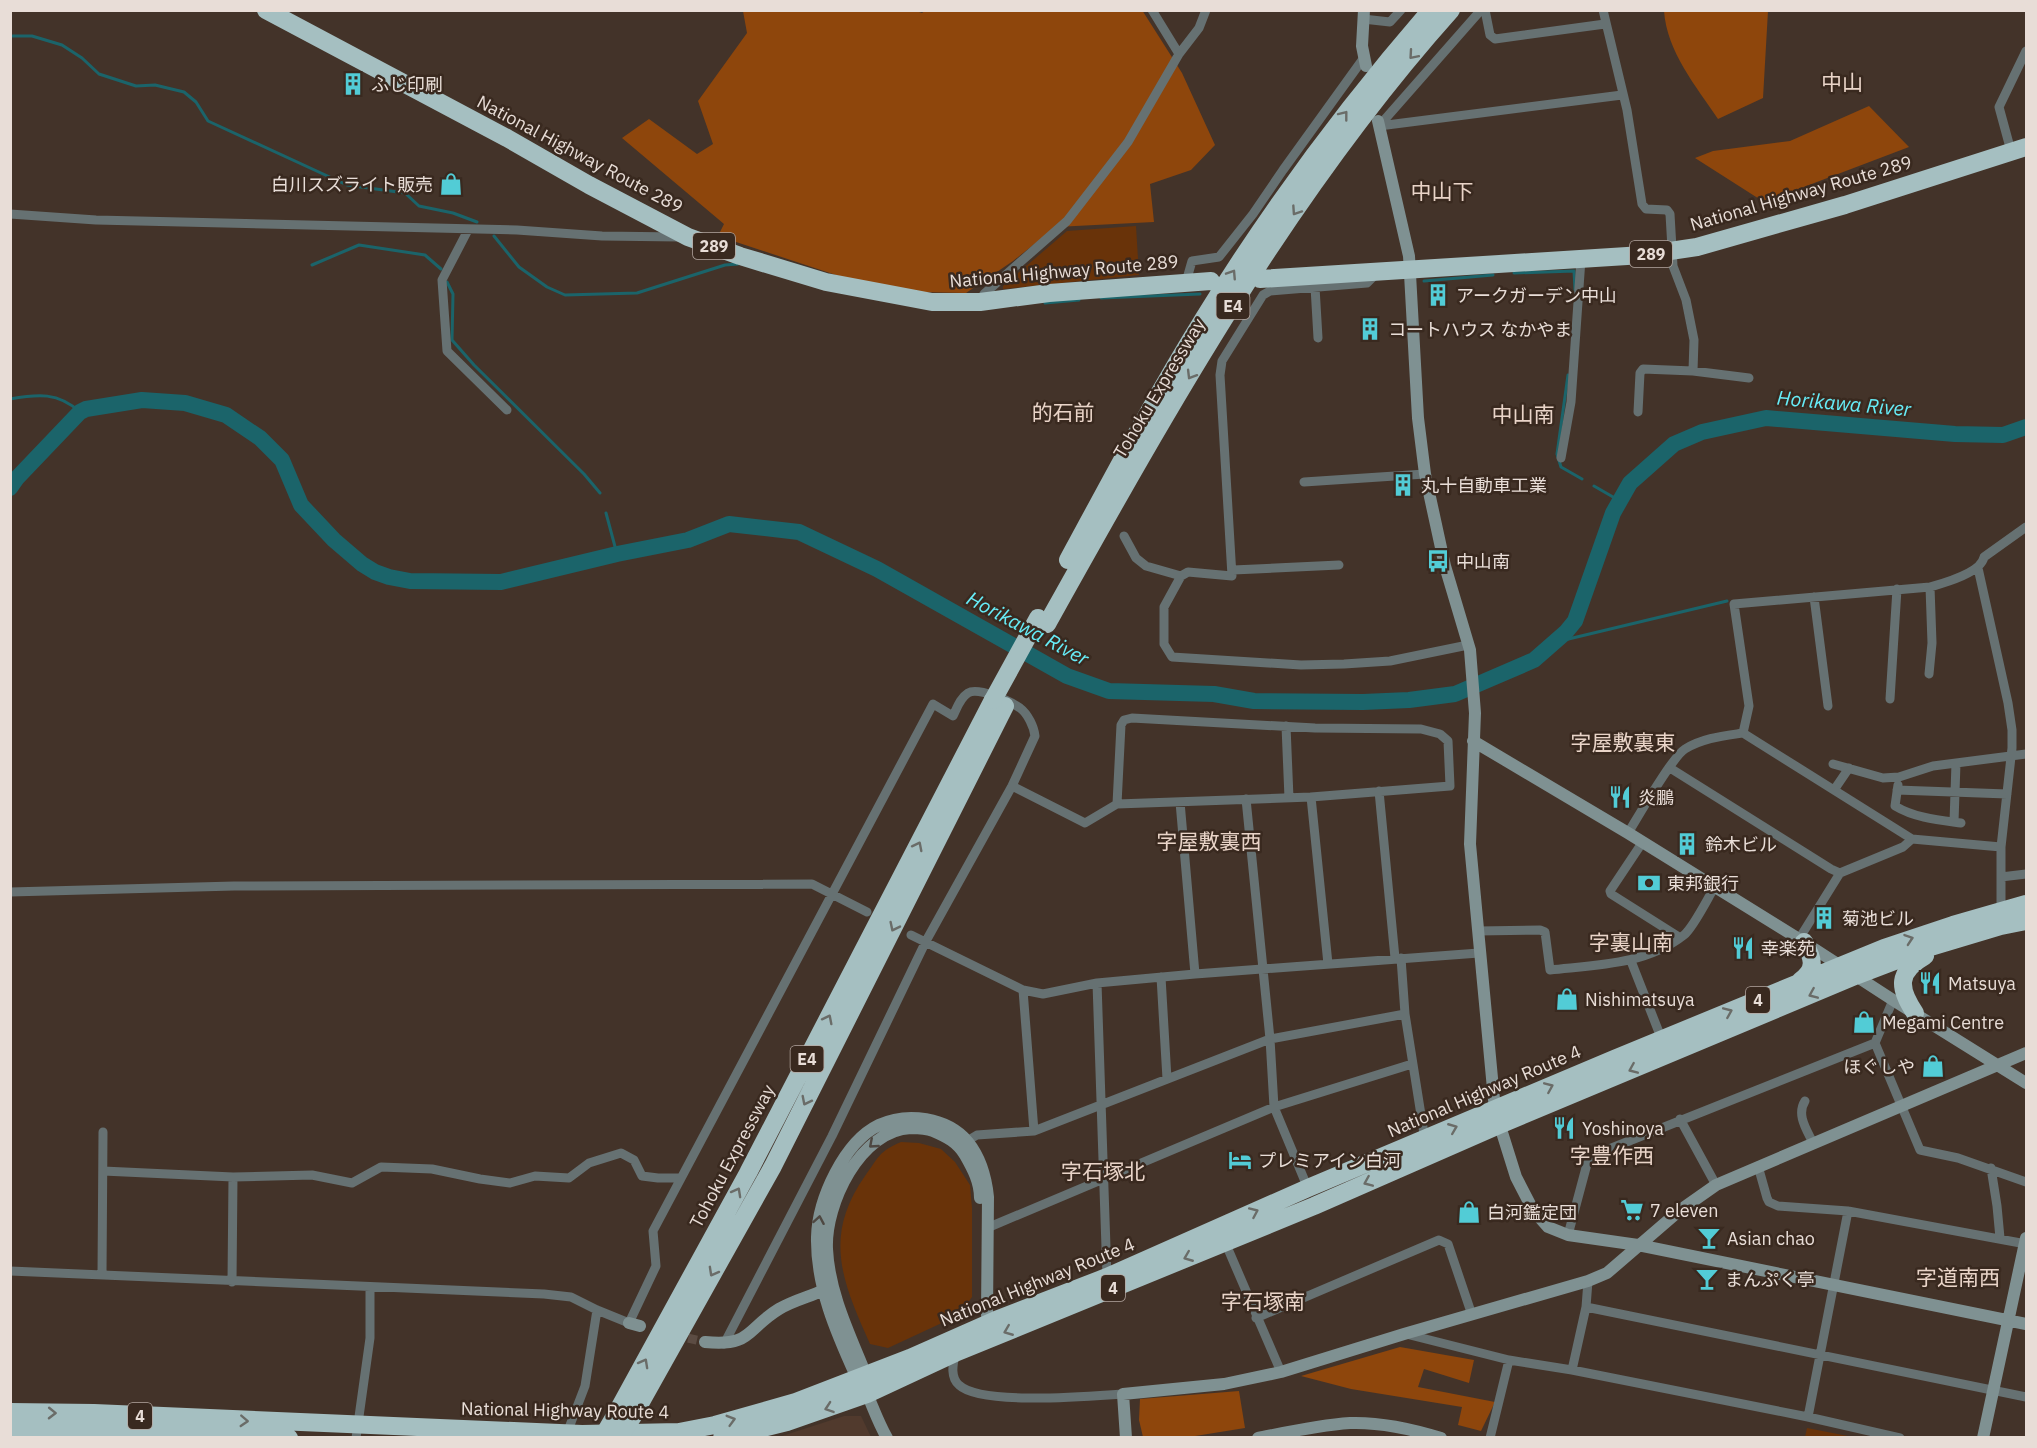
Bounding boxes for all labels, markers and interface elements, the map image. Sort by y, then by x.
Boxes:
one-way arrow [1409,48,1420,59]
district label: 中山 [1821,68,1863,96]
building icon: ふじ印刷 [340,71,366,97]
place label: ふじ印刷 [371,73,443,96]
street label: National Highway Route 289 [473,90,687,218]
one-way arrow [1336,110,1347,121]
street label: National Highway Route 289 [1687,150,1915,236]
shop icon: 白川スズライト販売 [438,171,464,197]
place label: 白川スズライト販売 [271,173,433,196]
district label: 中山下 [1411,177,1474,205]
one-way arrow [1292,204,1303,215]
road number: 289 [693,233,735,259]
road number: 289 [1630,241,1672,267]
street label: National Highway Route 289 [949,250,1179,292]
one-way arrow [1225,270,1236,281]
building icon: アークガーデン中山 [1425,282,1451,308]
place label: アークガーデン中山 [1456,284,1617,307]
road number: E4 [1216,293,1250,319]
street label: Tohoku Expressway [1108,314,1210,462]
building icon: コートハウス なかやま [1357,316,1383,342]
place label: コートハウス なかやま [1388,318,1572,341]
one-way arrow [1186,369,1198,379]
water label: Horikawa River [1776,384,1913,422]
district label: 的石前 [1032,398,1095,426]
district label: 中山南 [1492,400,1555,428]
building icon: 丸十自動車工業 [1390,472,1416,498]
place label: 丸十自動車工業 [1421,474,1547,497]
bus stop icon: 中山南 [1425,548,1451,574]
place label: 中山南 [1456,550,1510,573]
water label: Horikawa River [962,585,1094,672]
district label: 字屋敷裏東 [1571,728,1676,756]
restaurant icon: 炎鵬 [1607,784,1633,810]
place label: 炎鵬 [1638,786,1674,809]
district label: 字屋敷裏西 [1157,827,1262,855]
building icon: 鈴木ビル [1674,831,1700,857]
place label: 鈴木ビル [1705,833,1777,856]
one-way arrow [911,842,922,852]
bank icon: 東邦銀行 [1636,870,1662,896]
place label: 東邦銀行 [1667,872,1739,895]
building icon: 菊池ビル [1811,905,1837,931]
place label: 菊池ビル [1842,907,1914,930]
one-way arrow [890,920,901,931]
district label: 字裏山南 [1589,928,1673,956]
one-way arrow [1903,934,1914,947]
restaurant icon: 幸楽苑 [1730,935,1756,961]
place label: 幸楽苑 [1761,937,1815,960]
restaurant icon: Matsuya [1917,970,1943,996]
place label: Matsuya [1948,972,2016,995]
shop icon: Nishimatsuya [1554,986,1580,1012]
road number: 4 [1746,987,1770,1013]
one-way arrow [1808,987,1819,999]
place label: Nishimatsuya [1585,988,1695,1011]
one-way arrow [1722,1007,1733,1019]
shop icon: Megami Centre [1851,1009,1877,1035]
place label: Megami Centre [1882,1011,2004,1034]
one-way arrow [821,1015,832,1025]
street label: National Highway Route 4 [1384,1040,1585,1142]
road number: E4 [790,1046,824,1072]
shop icon: ほぐしや [1920,1053,1946,1079]
place label: ほぐしや [1843,1055,1915,1078]
one-way arrow [1628,1062,1639,1074]
street label: Tohoku Expressway [684,1080,780,1232]
one-way arrow [1542,1083,1553,1095]
one-way arrow [802,1095,813,1105]
restaurant icon: Yoshinoya [1551,1115,1577,1141]
place label: Yoshinoya [1582,1117,1664,1140]
one-way arrow [1446,1123,1457,1135]
one-way arrow [869,1137,880,1148]
district label: 字豊作西 [1570,1141,1654,1169]
hotel icon: プレミアイン白河 [1227,1147,1253,1173]
place label: プレミアイン白河 [1258,1149,1401,1172]
district label: 字石塚北 [1061,1157,1145,1185]
one-way arrow [1364,1175,1375,1187]
one-way arrow [730,1188,741,1198]
supermarket icon: 7 eleven [1619,1197,1645,1223]
shop icon: 白河鑑定団 [1456,1199,1482,1225]
place label: 7 eleven [1650,1199,1718,1222]
place label: 白河鑑定団 [1487,1201,1577,1224]
one-way arrow [1247,1208,1258,1220]
one-way arrow [812,1215,825,1225]
bar icon: Asian chao [1696,1225,1722,1251]
place label: Asian chao [1727,1227,1815,1250]
street label: National Highway Route 4 [936,1233,1138,1331]
one-way arrow [1184,1250,1195,1262]
district label: 字道南西 [1916,1263,2000,1291]
one-way arrow [709,1266,720,1276]
bar icon: まんぷく亭 [1694,1266,1720,1292]
place label: まんぷく亭 [1725,1268,1815,1291]
road number: 4 [1101,1275,1125,1301]
district label: 字石塚南 [1221,1287,1305,1315]
one-way arrow [1003,1324,1014,1336]
one-way arrow [637,1359,648,1369]
street label: National Highway Route 4 [461,1397,669,1423]
one-way arrow [824,1401,835,1413]
road number: 4 [128,1403,152,1429]
one-way arrow [48,1406,57,1419]
one-way arrow [239,1414,248,1427]
one-way arrow [725,1415,736,1427]

